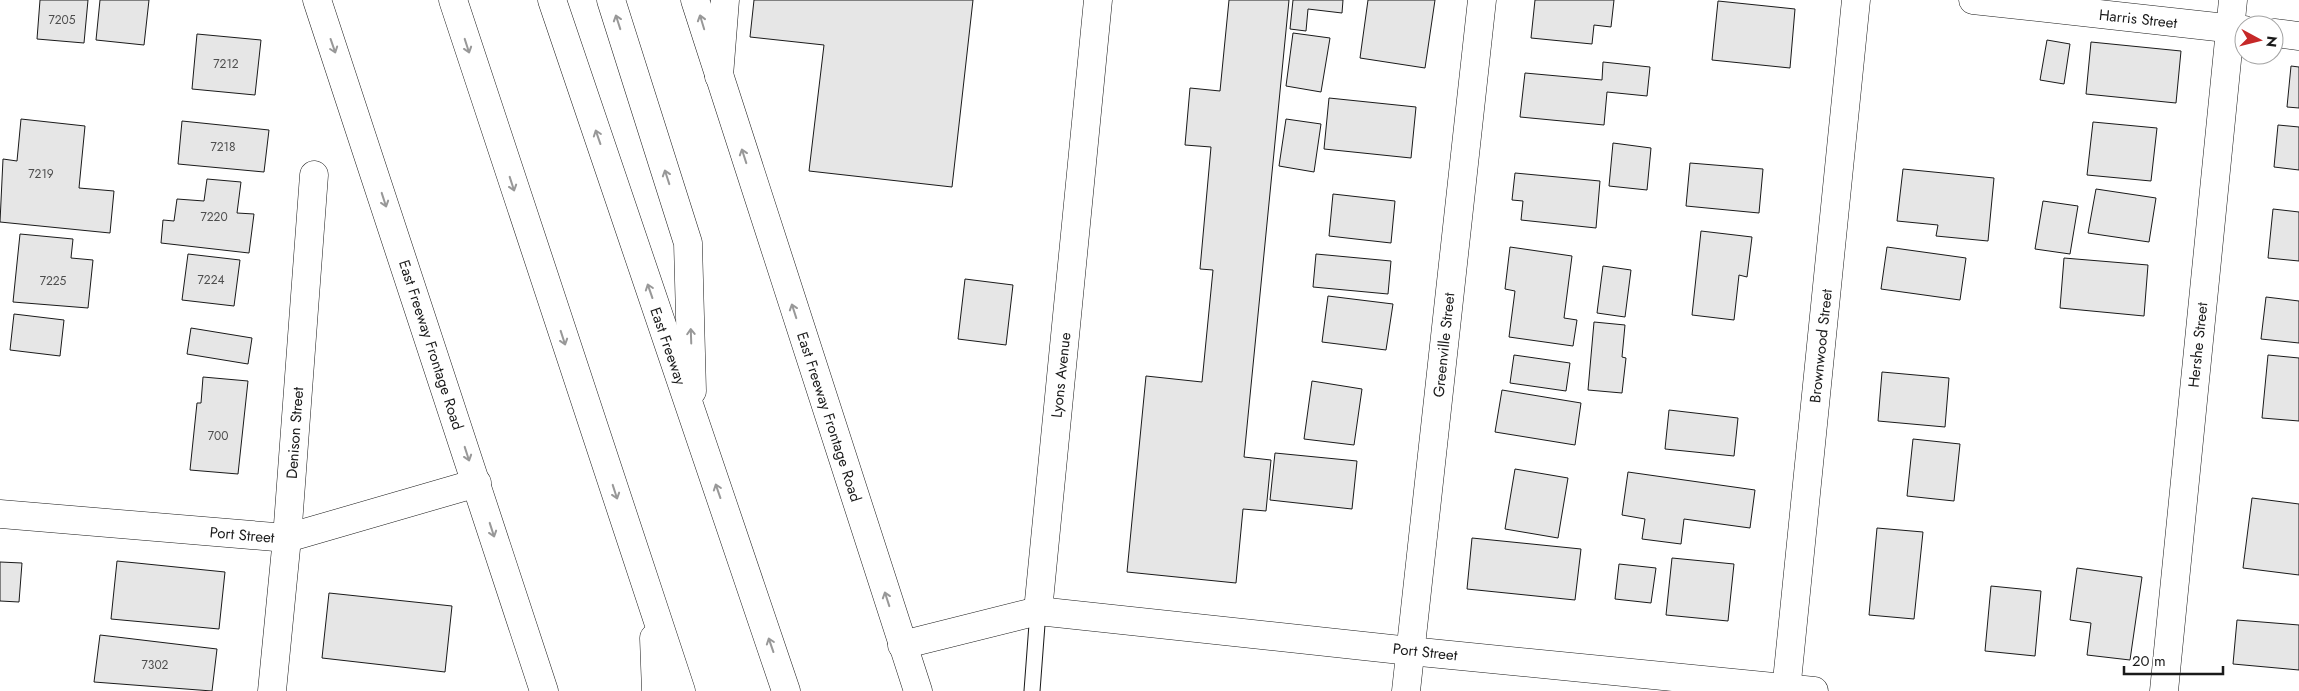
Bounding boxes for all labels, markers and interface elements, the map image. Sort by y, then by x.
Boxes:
street label: Harris Street [2098,4,2179,34]
house number: 7205 [48,11,76,29]
one-way arrow [613,15,622,30]
one-way arrow [697,15,707,31]
north arrow [2234,15,2284,65]
text: N [2261,35,2283,48]
one-way arrow [329,38,338,53]
one-way arrow [463,38,473,54]
house number: 7212 [213,55,239,73]
one-way arrow [593,129,602,145]
house number: 7218 [210,138,236,156]
one-way arrow [739,149,749,165]
house number: 7219 [28,165,54,183]
one-way arrow [662,169,672,185]
one-way arrow [508,175,517,191]
one-way arrow [379,192,389,208]
house number: 7220 [200,208,228,226]
street label: East Freeway Frontage Road [393,257,469,433]
house number: 7224 [198,271,224,289]
house number: 7225 [40,272,67,290]
one-way arrow [645,283,654,299]
street label: Brownwood Street [1804,288,1838,404]
street label: Greenville Street [1428,291,1460,398]
street label: Hershe Street [2183,301,2213,389]
street label: East Freeway [644,304,692,388]
one-way arrow [789,304,798,319]
one-way arrow [686,328,696,344]
street label: East Freeway Frontage Road [791,329,867,505]
one-way arrow [559,330,569,346]
street label: Lyons Avenue [1046,331,1076,419]
street label: Denison Street [281,386,309,480]
house number: 700 [208,427,228,445]
one-way arrow [463,446,473,462]
one-way arrow [611,484,620,499]
one-way arrow [713,484,722,500]
street label: Port Street [209,521,276,549]
one-way arrow [488,521,497,537]
one-way arrow [882,591,892,607]
one-way arrow [766,638,775,653]
street label: Port Street [1392,638,1459,666]
scale bar [2124,644,2223,676]
text: 20 m [2132,650,2166,672]
house number: 7302 [142,656,169,674]

